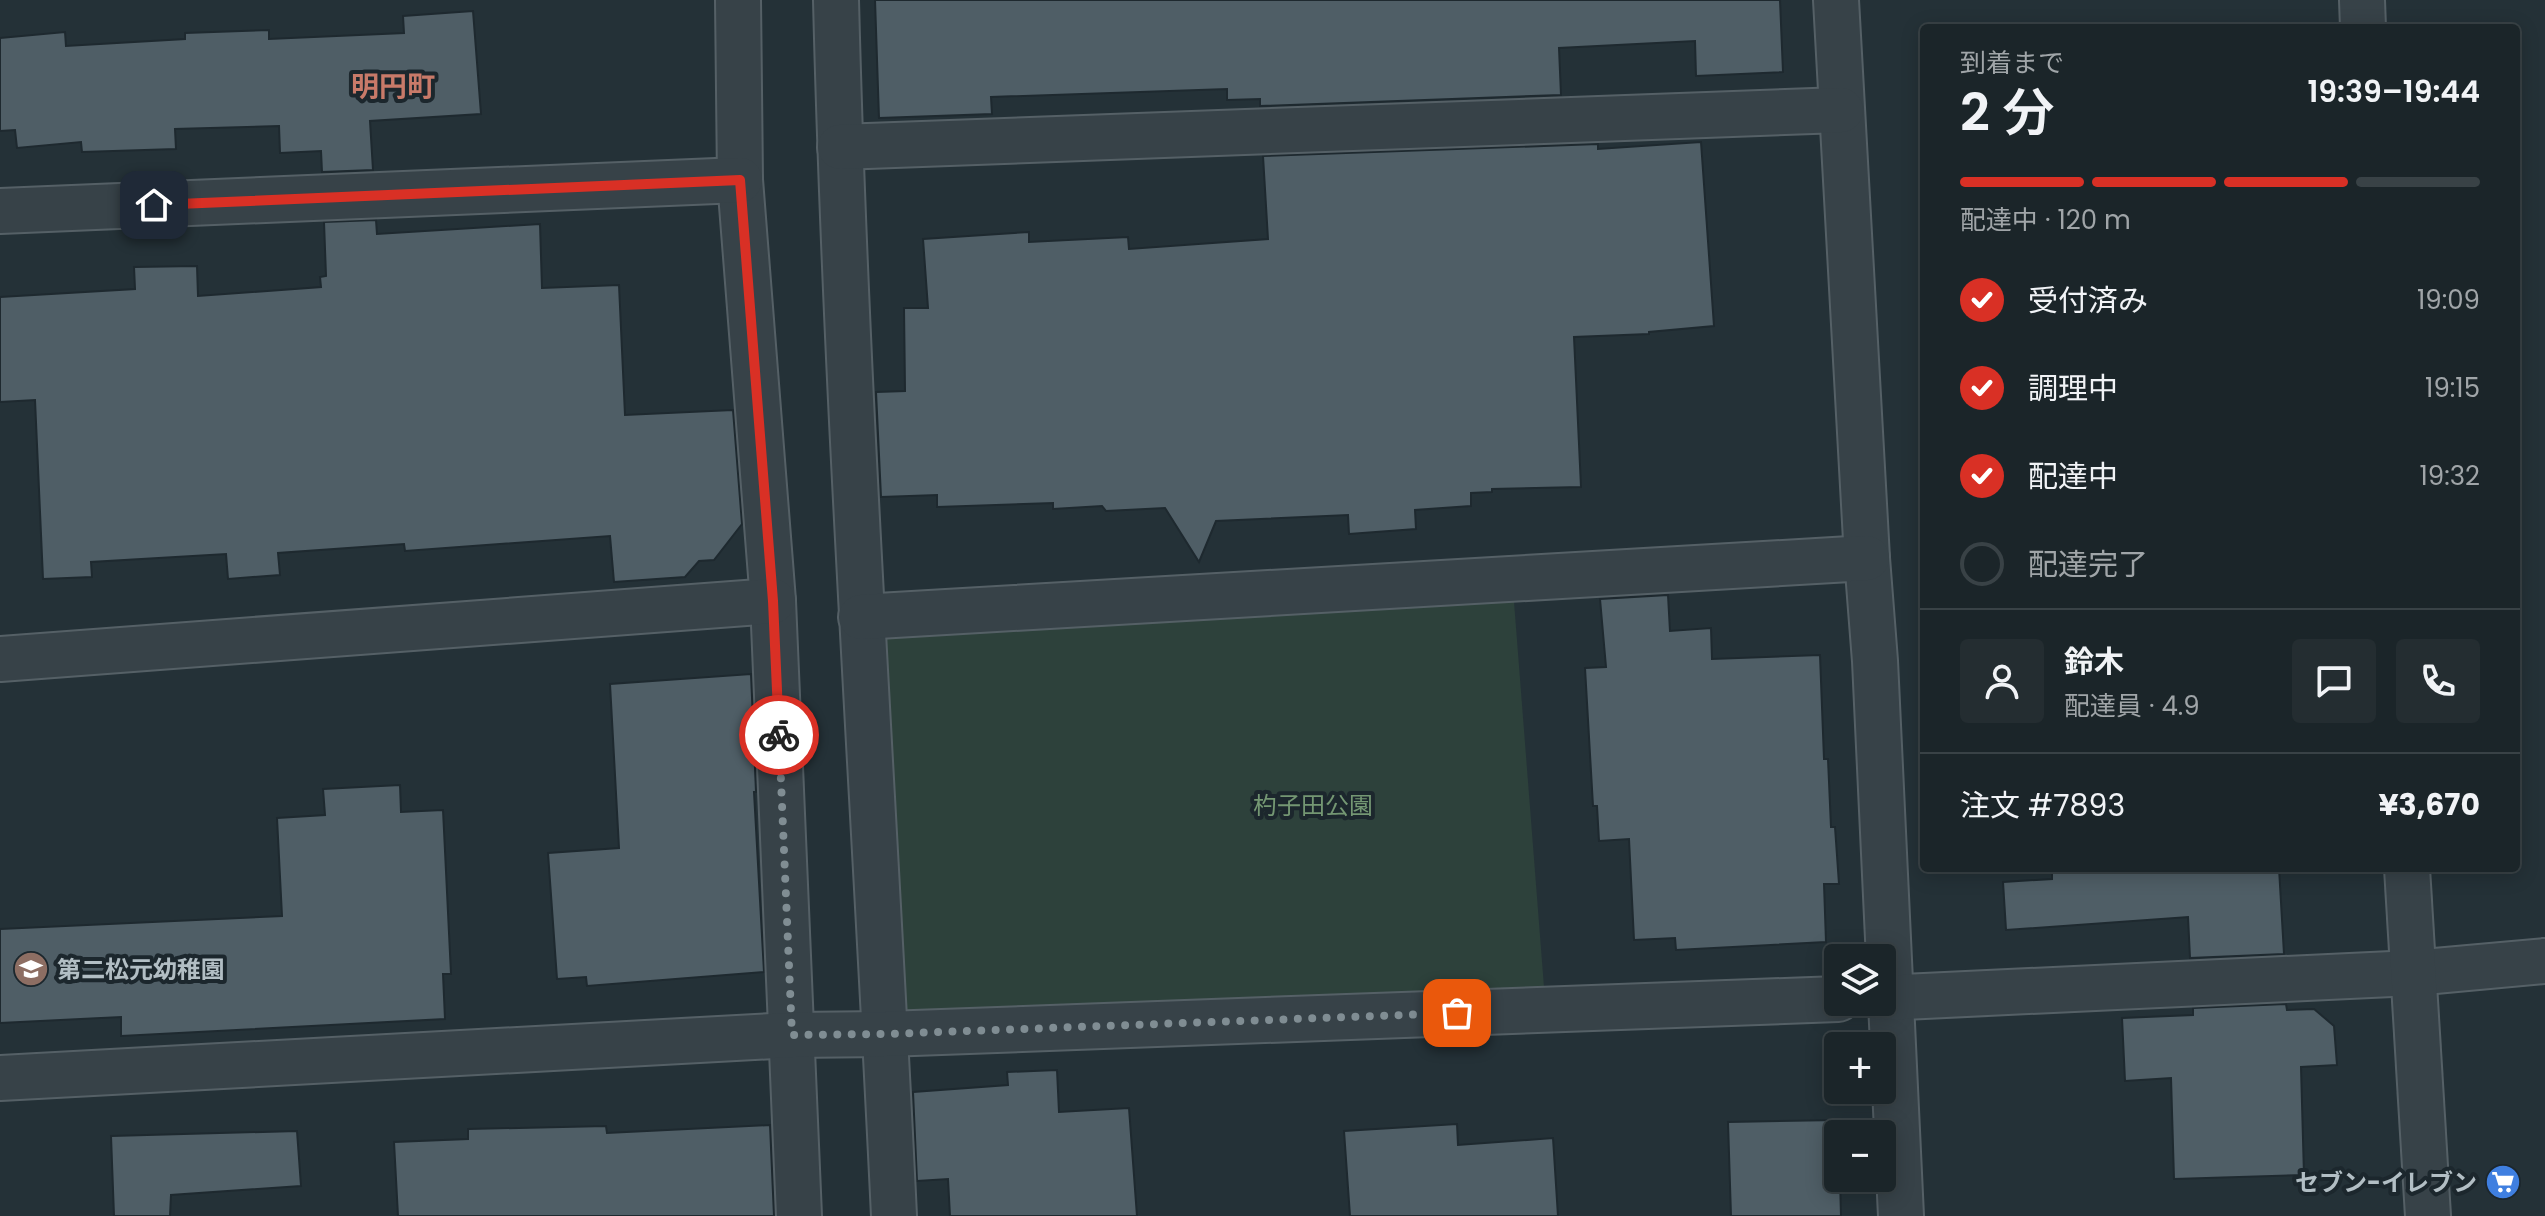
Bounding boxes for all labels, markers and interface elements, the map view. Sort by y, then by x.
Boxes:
text: 到着まで [1960,45,2064,81]
district label: 明円町 [351,67,435,106]
text: 19:39–19:44 [2307,70,2480,113]
text: 2 分 [1960,76,2054,149]
pin [120,171,188,239]
icon: home [132,183,176,227]
text: 配達中 · 120 m [1960,202,2131,238]
icon: check [1960,278,2004,322]
text: 受付済み [2028,279,2148,322]
text: 19:09 [2417,282,2480,318]
icon: check [1960,366,2004,410]
text: 調理中 [2028,367,2118,410]
text: 19:15 [2425,370,2480,406]
icon: check [1960,454,2004,498]
text: 配達中 [2028,455,2118,498]
text: 19:32 [2419,458,2480,494]
text: 配達完了 [2028,543,2148,586]
button: person [1960,639,2044,723]
button: chat [2292,639,2376,723]
button: phone [2396,639,2480,723]
text: 鈴木 [2064,640,2124,683]
text: 配達員 · 4.9 [2064,688,2200,724]
courier [739,695,819,775]
icon: bike [757,713,801,757]
text: ¥3,670 [2378,783,2480,826]
text: 注文 #7893 [1960,784,2125,827]
park label: 杓子田公園 [1253,789,1373,822]
map controls [1824,944,1896,1192]
button: layers [1824,944,1896,1016]
school or university icon: 第二松元幼稚園 [12,950,50,988]
place label: 第二松元幼稚園 [57,953,225,986]
pin [1423,979,1491,1047]
icon: bag [1435,991,1479,1035]
button: + [1824,1032,1896,1104]
button: − [1824,1120,1896,1192]
supermarket icon: セブン-イレブン [2484,1163,2522,1201]
place label: セブン-イレブン [2295,1166,2477,1199]

